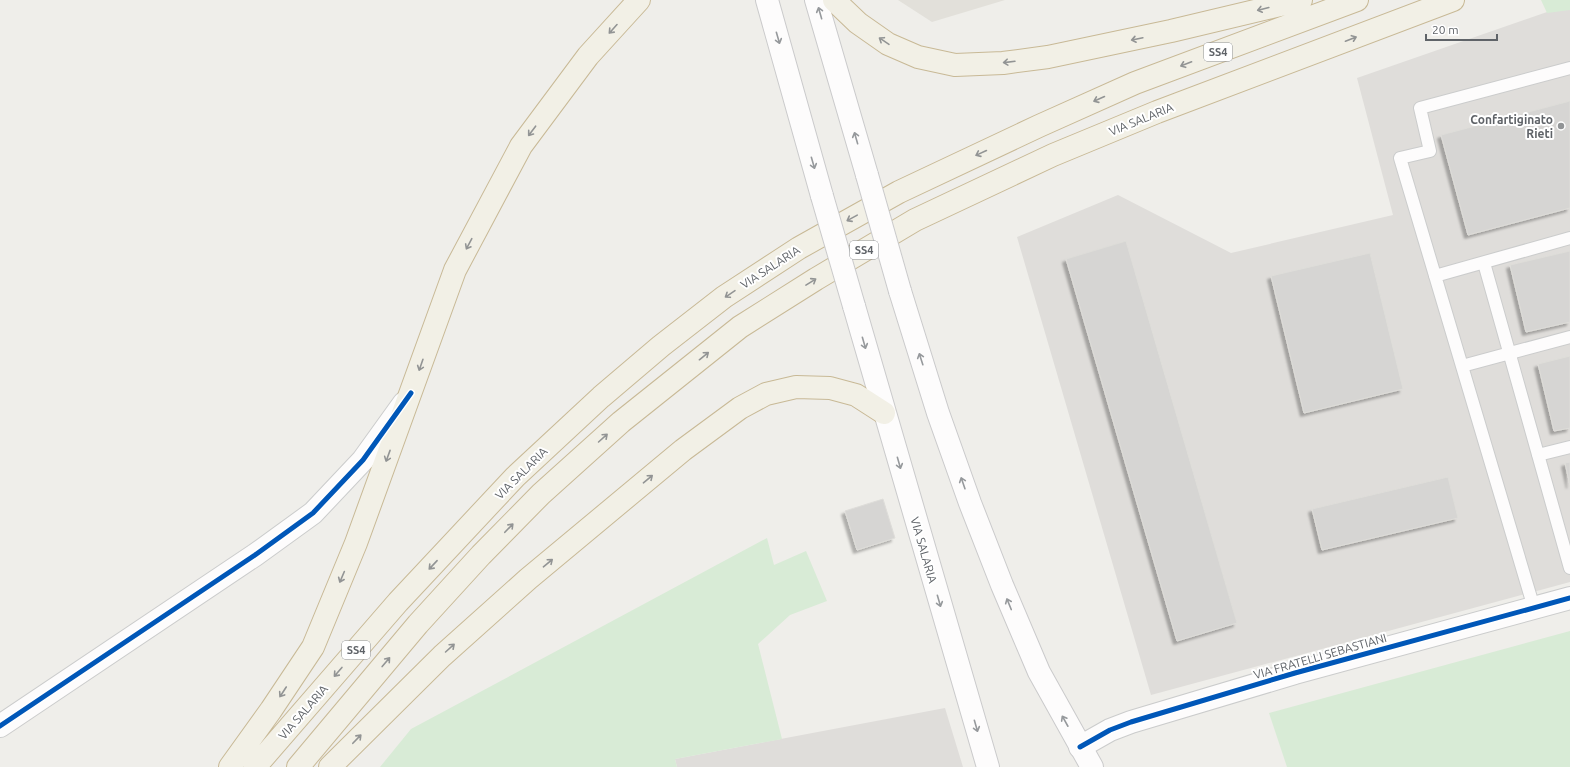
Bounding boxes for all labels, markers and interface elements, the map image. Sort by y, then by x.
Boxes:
one-way arrow [1257,6,1270,14]
one-way arrow [816,7,823,20]
scale bar [1426,16,1497,42]
text: 20 m [1432,23,1459,36]
one-way arrow [608,24,618,34]
one-way arrow [775,31,782,44]
one-way arrow [1344,34,1356,42]
one-way arrow [1131,35,1144,43]
one-way arrow [879,37,890,45]
road number: SS4 [1204,43,1232,61]
one-way arrow [1003,59,1016,66]
one-way arrow [1181,61,1193,69]
one-way arrow [1094,96,1106,103]
street label: VIA SALARIA [1107,100,1175,138]
place label: Confartiginato Rieti [1470,113,1553,140]
marker: Confartiginato Rieti [1556,121,1566,131]
one-way arrow [528,125,537,136]
one-way arrow [852,131,859,144]
one-way arrow [975,150,987,157]
one-way arrow [810,156,817,169]
one-way arrow [847,215,859,223]
one-way arrow [464,238,472,250]
road number: SS4 [850,241,878,259]
street label: VIA SALARIA [738,243,802,291]
one-way arrow [805,278,817,286]
one-way arrow [724,290,736,298]
one-way arrow [861,336,869,349]
one-way arrow [698,352,709,361]
one-way arrow [917,354,925,366]
one-way arrow [417,358,425,370]
one-way arrow [598,433,608,443]
street label: VIA SALARIA [492,444,550,502]
one-way arrow [384,449,392,461]
one-way arrow [896,456,903,469]
one-way arrow [642,475,653,484]
one-way arrow [959,476,966,489]
street label: VIA SALARIA [908,516,940,585]
one-way arrow [504,523,513,533]
one-way arrow [542,558,553,567]
one-way arrow [429,559,438,570]
one-way arrow [338,571,345,583]
one-way arrow [936,594,943,607]
one-way arrow [1005,598,1013,610]
street label: VIA FRATELLI SEBASTIANI [1252,631,1388,681]
road number: SS4 [342,641,370,659]
one-way arrow [445,644,455,653]
one-way arrow [382,657,391,668]
one-way arrow [333,667,342,677]
street label: VIA SALARIA [276,682,330,742]
one-way arrow [279,687,287,698]
one-way arrow [1061,715,1069,727]
one-way arrow [973,719,980,732]
one-way arrow [352,734,362,744]

